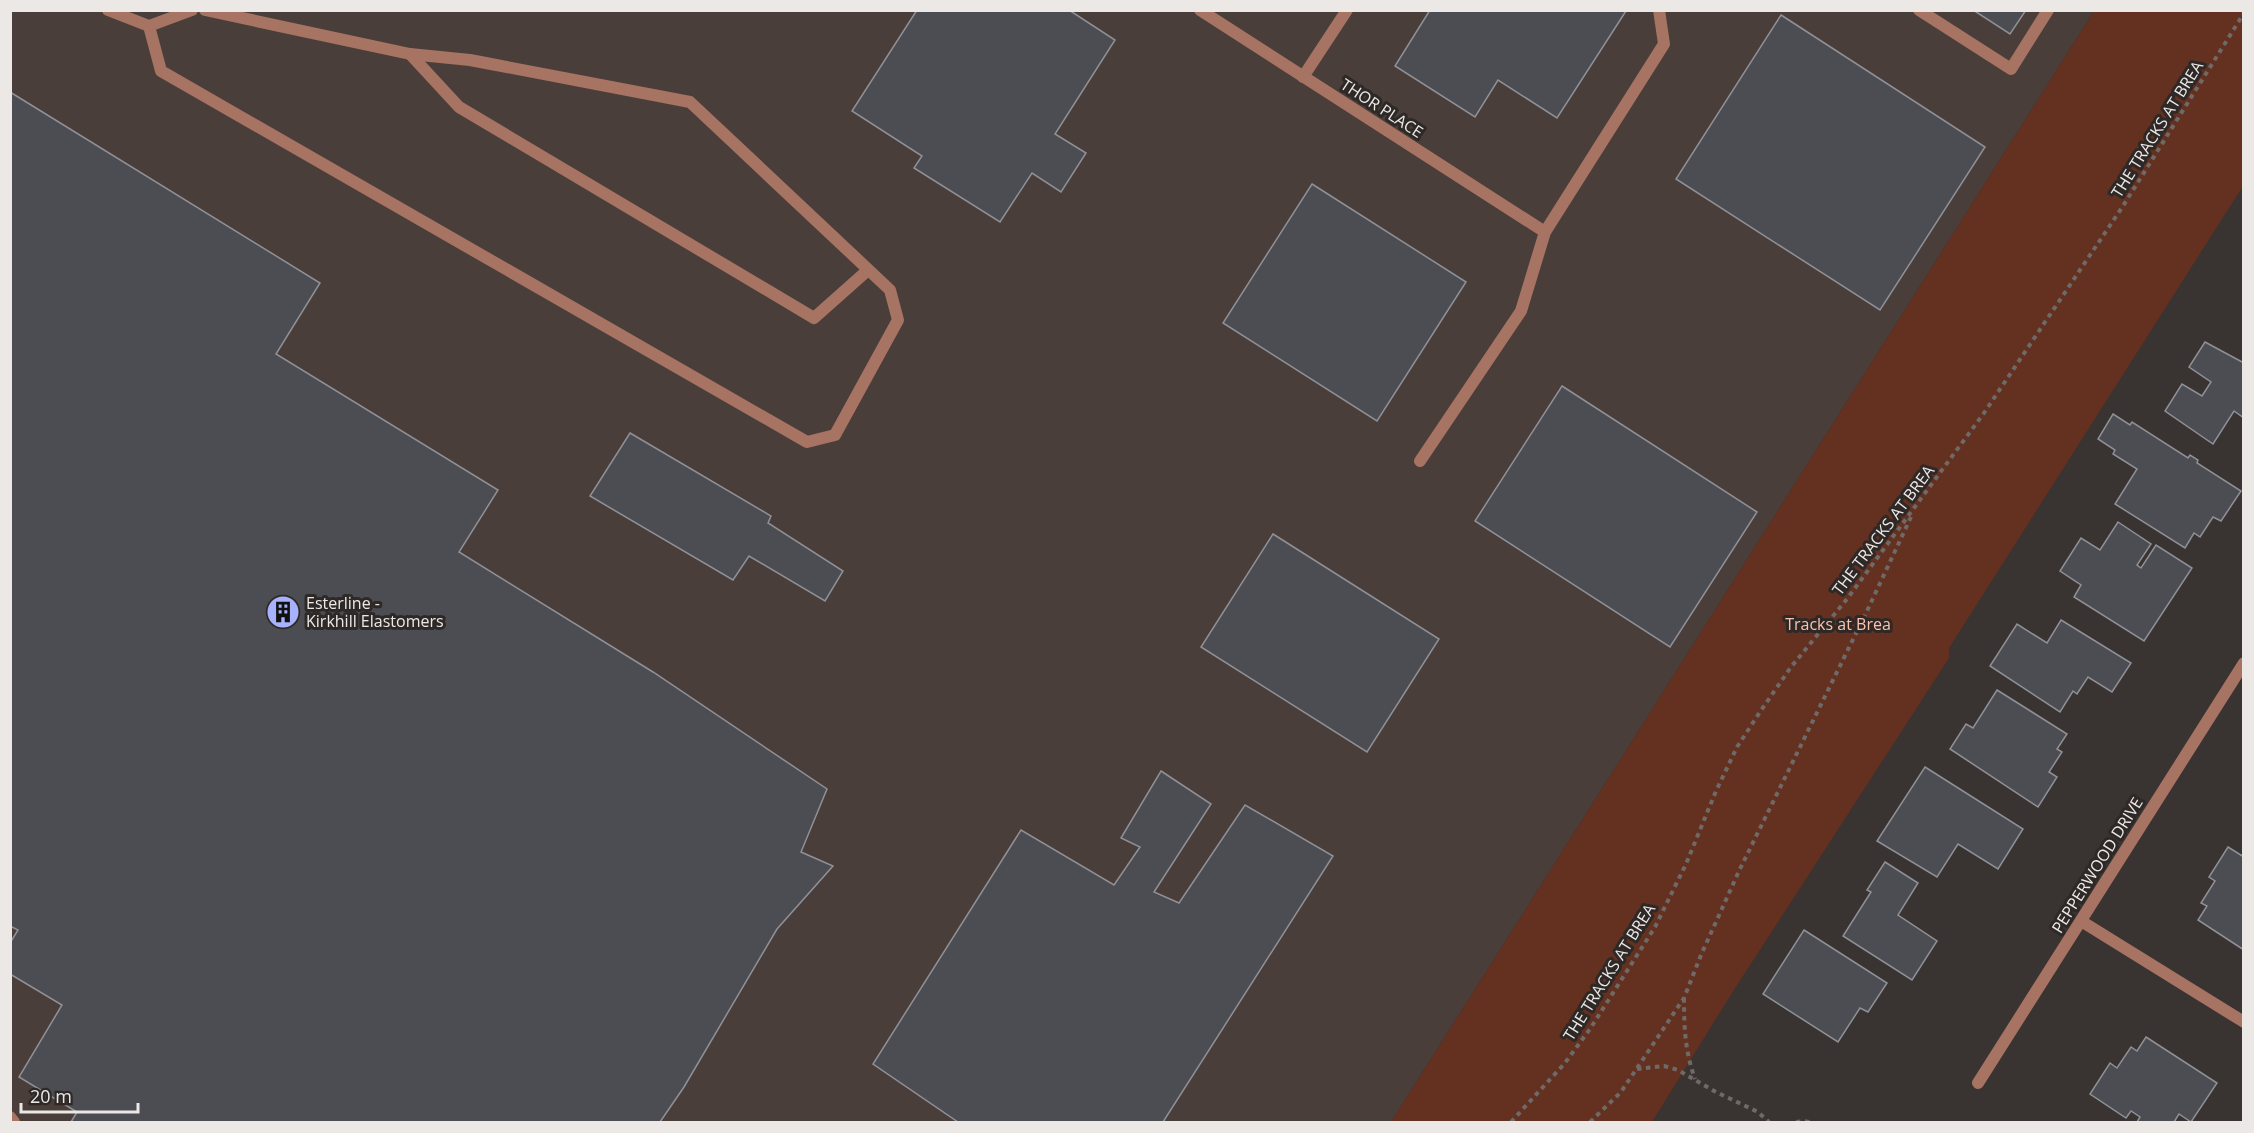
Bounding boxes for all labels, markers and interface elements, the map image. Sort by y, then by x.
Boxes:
street label: THE TRACKS AT BREA [2106,56,2209,202]
street label: THOR PLACE [1337,73,1427,143]
street label: THE TRACKS AT BREA [1827,460,1940,600]
place label: Esterline - Kirkhill Elastomers [306,592,444,632]
building icon: Esterline - Kirkhill Elastomers [265,594,301,630]
park label: Tracks at Brea [1785,613,1891,635]
street label: PEPPERWOOD DRIVE [2046,793,2148,937]
street label: THE TRACKS AT BREA [1558,899,1661,1045]
scale bar [21,1076,138,1114]
text: 20 m [30,1084,72,1108]

